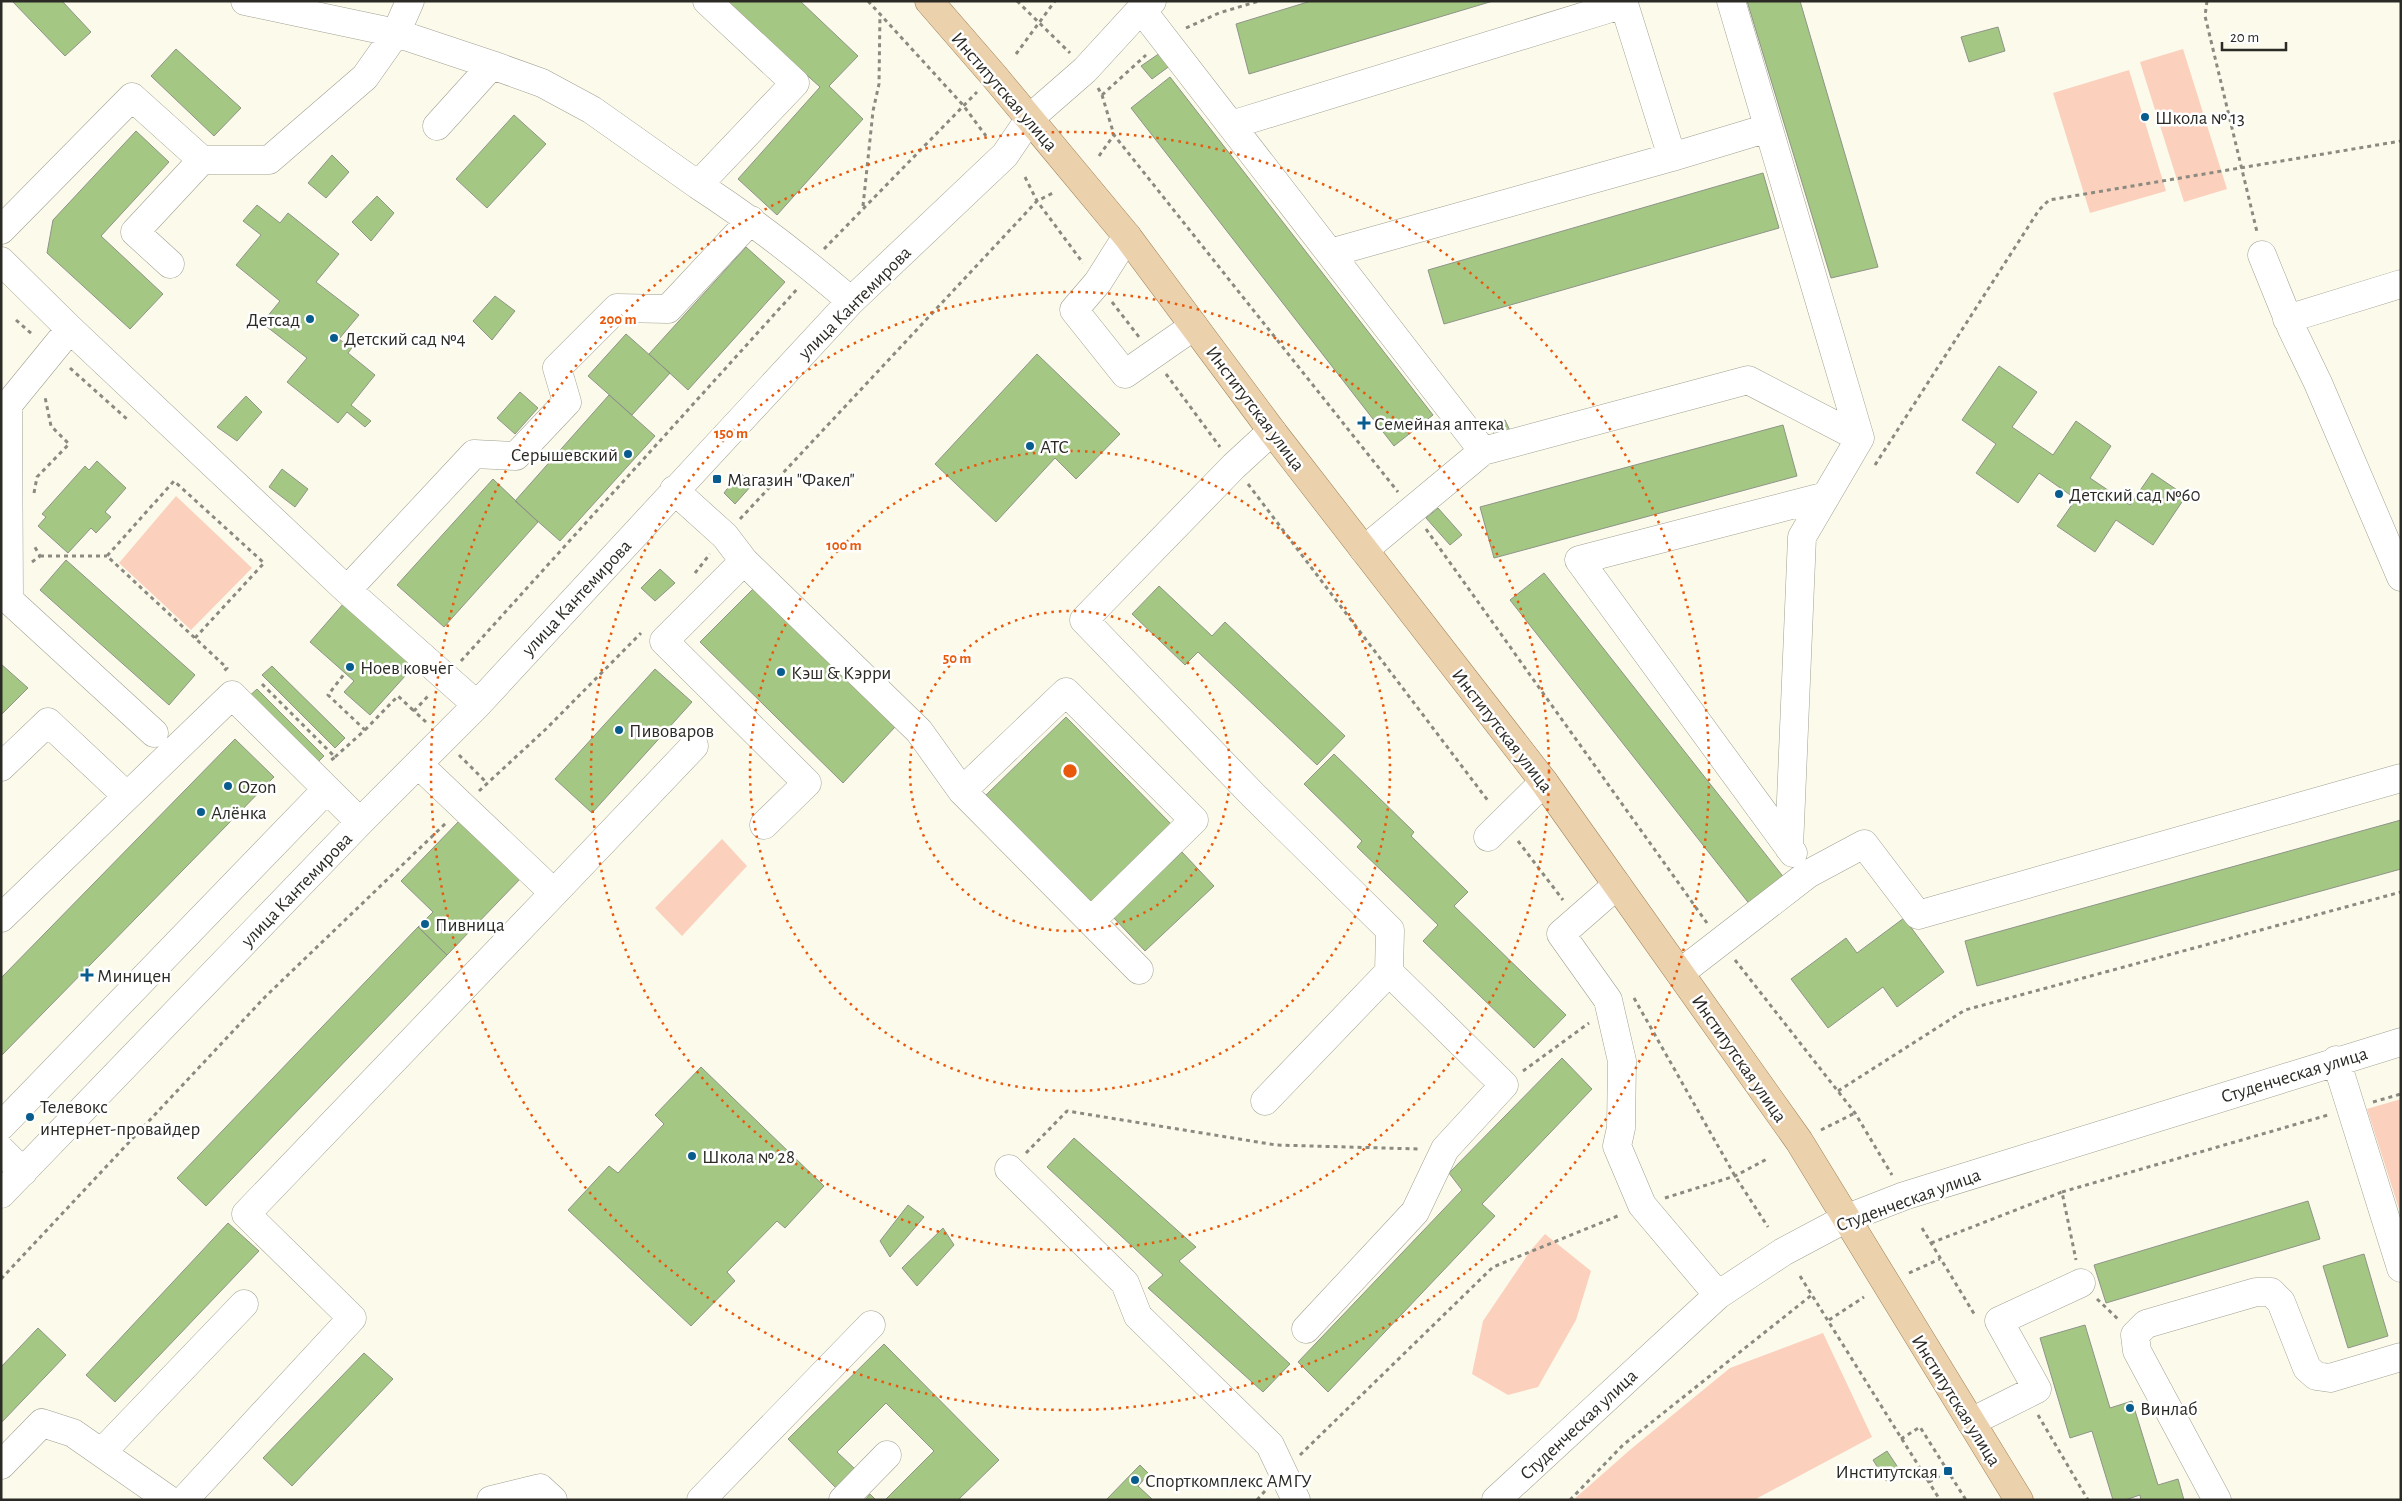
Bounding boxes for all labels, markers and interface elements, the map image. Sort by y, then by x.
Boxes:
scale bar [2222,20,2286,52]
street label: Институтская улица [947,29,1061,155]
text: 20 m [2230,30,2259,45]
place label: Школа № 13 [2155,109,2245,128]
marker: Школа № 13 [2139,111,2151,123]
street label: улица Кантемирова [794,243,915,364]
place label: Детсад [247,311,300,330]
text: 200 m [599,312,637,327]
marker: Детсад [304,313,316,325]
place label: Детский сад №4 [344,330,466,349]
marker: Детский сад №4 [328,332,340,344]
street label: Институтская улица [1202,343,1308,475]
place label: Семейная аптека [1374,415,1505,434]
marker: Семейная аптека [1358,417,1370,429]
text: 150 m [714,426,748,441]
place label: АТС [1040,438,1069,457]
marker: АТС [1024,440,1036,452]
place label: Серышевский [511,446,618,465]
marker: Серышевский [622,448,634,460]
place label: Магазин "Факел" [727,471,855,490]
marker: Магазин "Факел" [711,473,723,485]
place label: Детский сад №60 [2069,486,2200,505]
marker: Детский сад №60 [2053,488,2065,500]
street label: улица Кантемирова [518,536,636,660]
text: 100 m [826,538,862,553]
text: 50 m [943,651,971,666]
place label: Ноев ковчег [360,659,454,678]
marker: Ноев ковчег [344,661,356,673]
place label: Кэш & Кэрри [791,664,891,683]
marker: Кэш & Кэрри [775,666,787,678]
street label: Институтская улица [1448,666,1556,796]
place label: Пивоваров [629,722,714,741]
marker: Пивоваров [613,724,625,736]
centre of rings [1061,762,1079,780]
place label: Ozon [238,778,277,797]
marker: Ozon [222,780,234,792]
place label: Алёнка [211,804,267,823]
marker: Алёнка [195,806,207,818]
street label: улица Кантемирова [237,829,356,952]
place label: Пивница [435,916,505,935]
marker: Пивница [419,918,431,930]
place label: Миницен [97,967,171,986]
marker: Миницен [81,969,93,981]
street label: Институтская улица [1688,992,1790,1126]
street label: Студенческая улица [2219,1044,2370,1107]
place label: Телевокс интернет-провайдер [40,1098,200,1139]
marker: Телевокс интернет-провайдер [24,1111,36,1123]
place label: Школа № 28 [702,1148,795,1167]
marker: Школа № 28 [686,1150,698,1162]
street label: Студенческая улица [1834,1165,1984,1235]
street label: Институтская улица [1908,1332,2004,1470]
street label: Студенческая улица [1517,1366,1641,1484]
place label: Винлаб [2140,1400,2197,1419]
marker: Винлаб [2124,1402,2136,1414]
place label: Институтская [1835,1463,1938,1482]
marker: Институтская [1942,1465,1954,1477]
place label: Спорткомплекс АМГУ [1145,1472,1312,1491]
marker: Спорткомплекс АМГУ [1129,1474,1141,1486]

